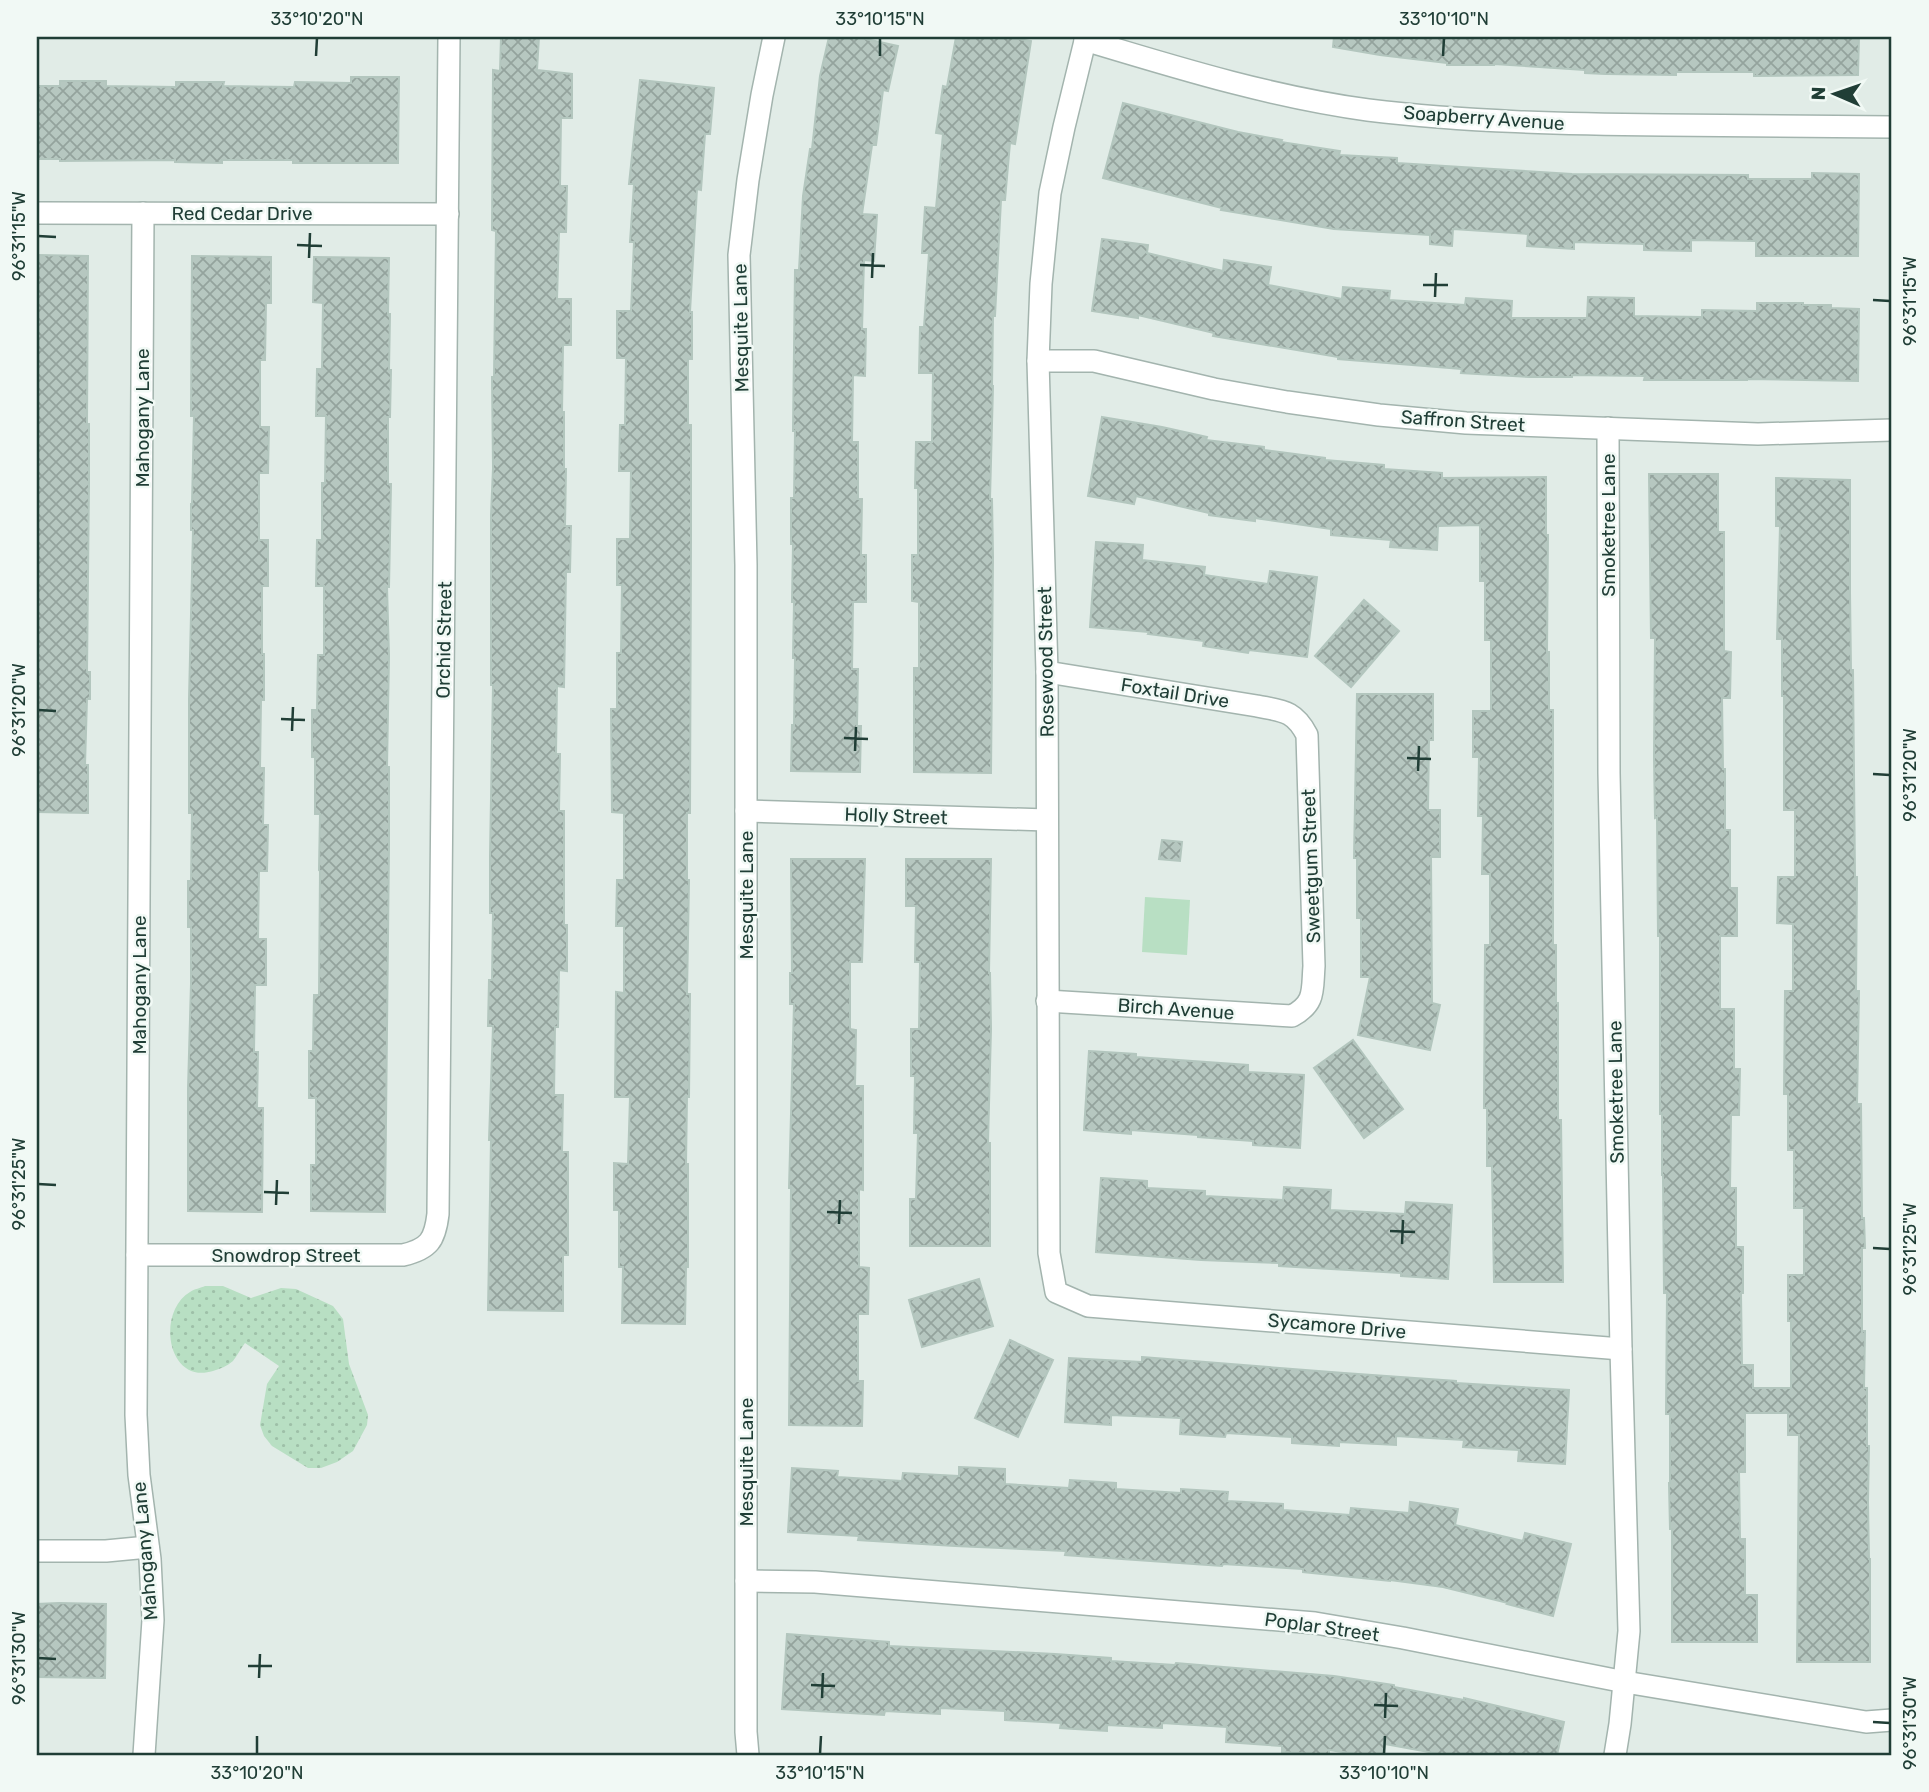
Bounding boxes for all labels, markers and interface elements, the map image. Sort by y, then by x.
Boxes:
text: 33°10'20"N [271,8,363,30]
text: 33°10'15"N [835,8,925,30]
text: 33°10'10"N [1399,8,1489,30]
north arrow [1800,60,1870,130]
text: N [1807,86,1830,101]
street label: Soapberry Avenue [1403,101,1565,135]
text: 96°31'15"W [8,191,30,281]
street label: Red Cedar Drive [171,202,313,225]
text: 96°31'15"W [1899,256,1921,346]
street label: Mesquite Lane [728,263,754,393]
street label: Mahogany Lane [131,348,154,488]
street label: Saffron Street [1400,405,1526,437]
street label: Smoketree Lane [1597,453,1620,597]
street label: Orchid Street [431,581,457,699]
street label: Rosewood Street [1033,586,1059,738]
text: 96°31'20"W [8,663,30,757]
street label: Foxtail Drive [1119,673,1231,713]
text: 96°31'20"W [1899,728,1921,822]
street label: Sweetgum Street [1297,788,1325,944]
street label: Holly Street [844,803,949,829]
street label: Mesquite Lane [735,831,758,959]
street label: Mahogany Lane [128,915,151,1055]
street label: Birch Avenue [1117,993,1235,1025]
street label: Smoketree Lane [1603,1020,1629,1164]
text: 96°31'25"W [8,1138,30,1230]
text: 96°31'25"W [1899,1203,1921,1295]
street label: Snowdrop Street [211,1244,361,1267]
street label: Sycamore Drive [1267,1308,1407,1344]
street label: Mesquite Lane [735,1398,758,1526]
street label: Mahogany Lane [127,1481,163,1621]
street label: Poplar Street [1263,1608,1381,1647]
text: 96°31'30"W [8,1611,30,1705]
text: 96°31'30"W [1899,1676,1921,1770]
text: 33°10'20"N [211,1762,303,1784]
text: 33°10'15"N [775,1762,865,1784]
text: 33°10'10"N [1339,1762,1429,1784]

